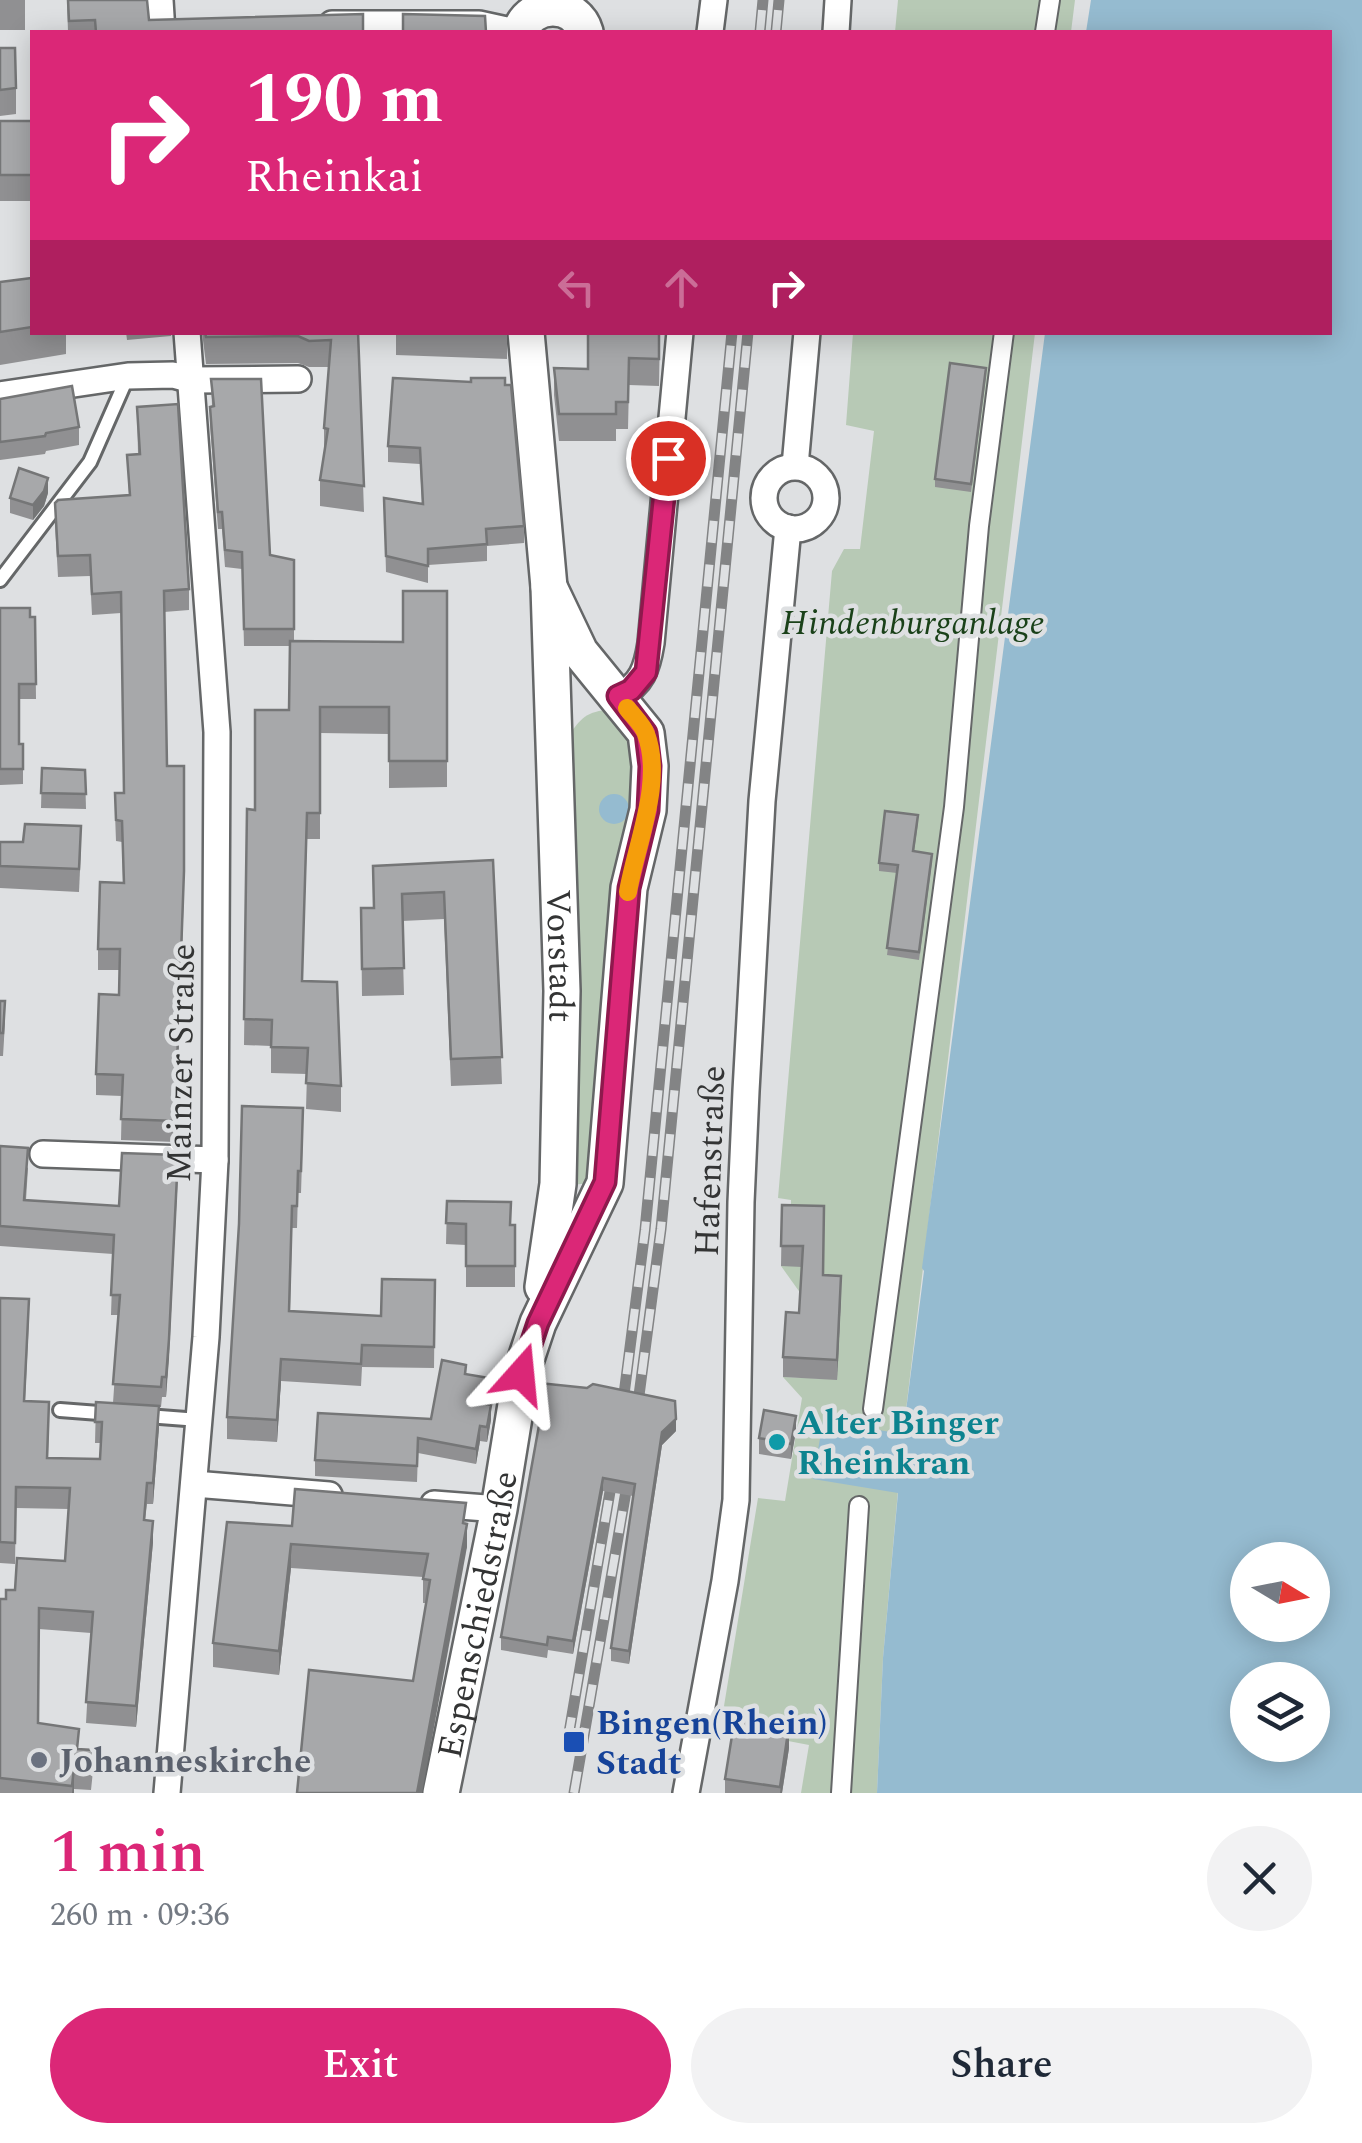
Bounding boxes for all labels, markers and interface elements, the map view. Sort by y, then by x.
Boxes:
text: 190 m [245,47,443,153]
icon: right [80,70,210,200]
text: Rheinkai [245,143,424,212]
icon: left [549,260,604,315]
icon: ahead [654,260,709,315]
icon: right [759,260,814,315]
pin [626,416,711,501]
icon: arrive [641,431,696,486]
park label: Hindenburganlage [781,597,1045,650]
street label: Vorstadt [531,888,587,1023]
street label: Mainzer Straße [153,943,210,1183]
street label: Hafenstraße [681,1065,740,1258]
position arrow [469,1322,573,1426]
place label: Alter Binger Rheinkran [797,1397,999,1490]
marker: Alter Binger Rheinkran [766,1431,788,1453]
street label: Espenschiedstraße [424,1467,533,1763]
north arrow [1230,1542,1330,1642]
map controls [1230,1542,1330,1762]
button: layers [1230,1662,1330,1762]
place label: Bingen(Rhein) Stadt [596,1697,827,1790]
marker: Bingen(Rhein) Stadt [561,1729,587,1755]
place label: Johanneskirche [59,1735,311,1788]
marker: Johanneskirche [28,1749,50,1771]
text: 1 min [50,1807,206,1899]
button: close [1207,1826,1312,1931]
text: 260 m · 09:36 [50,1891,230,1940]
button: Exit [50,2008,671,2123]
button: Share [691,2008,1312,2123]

